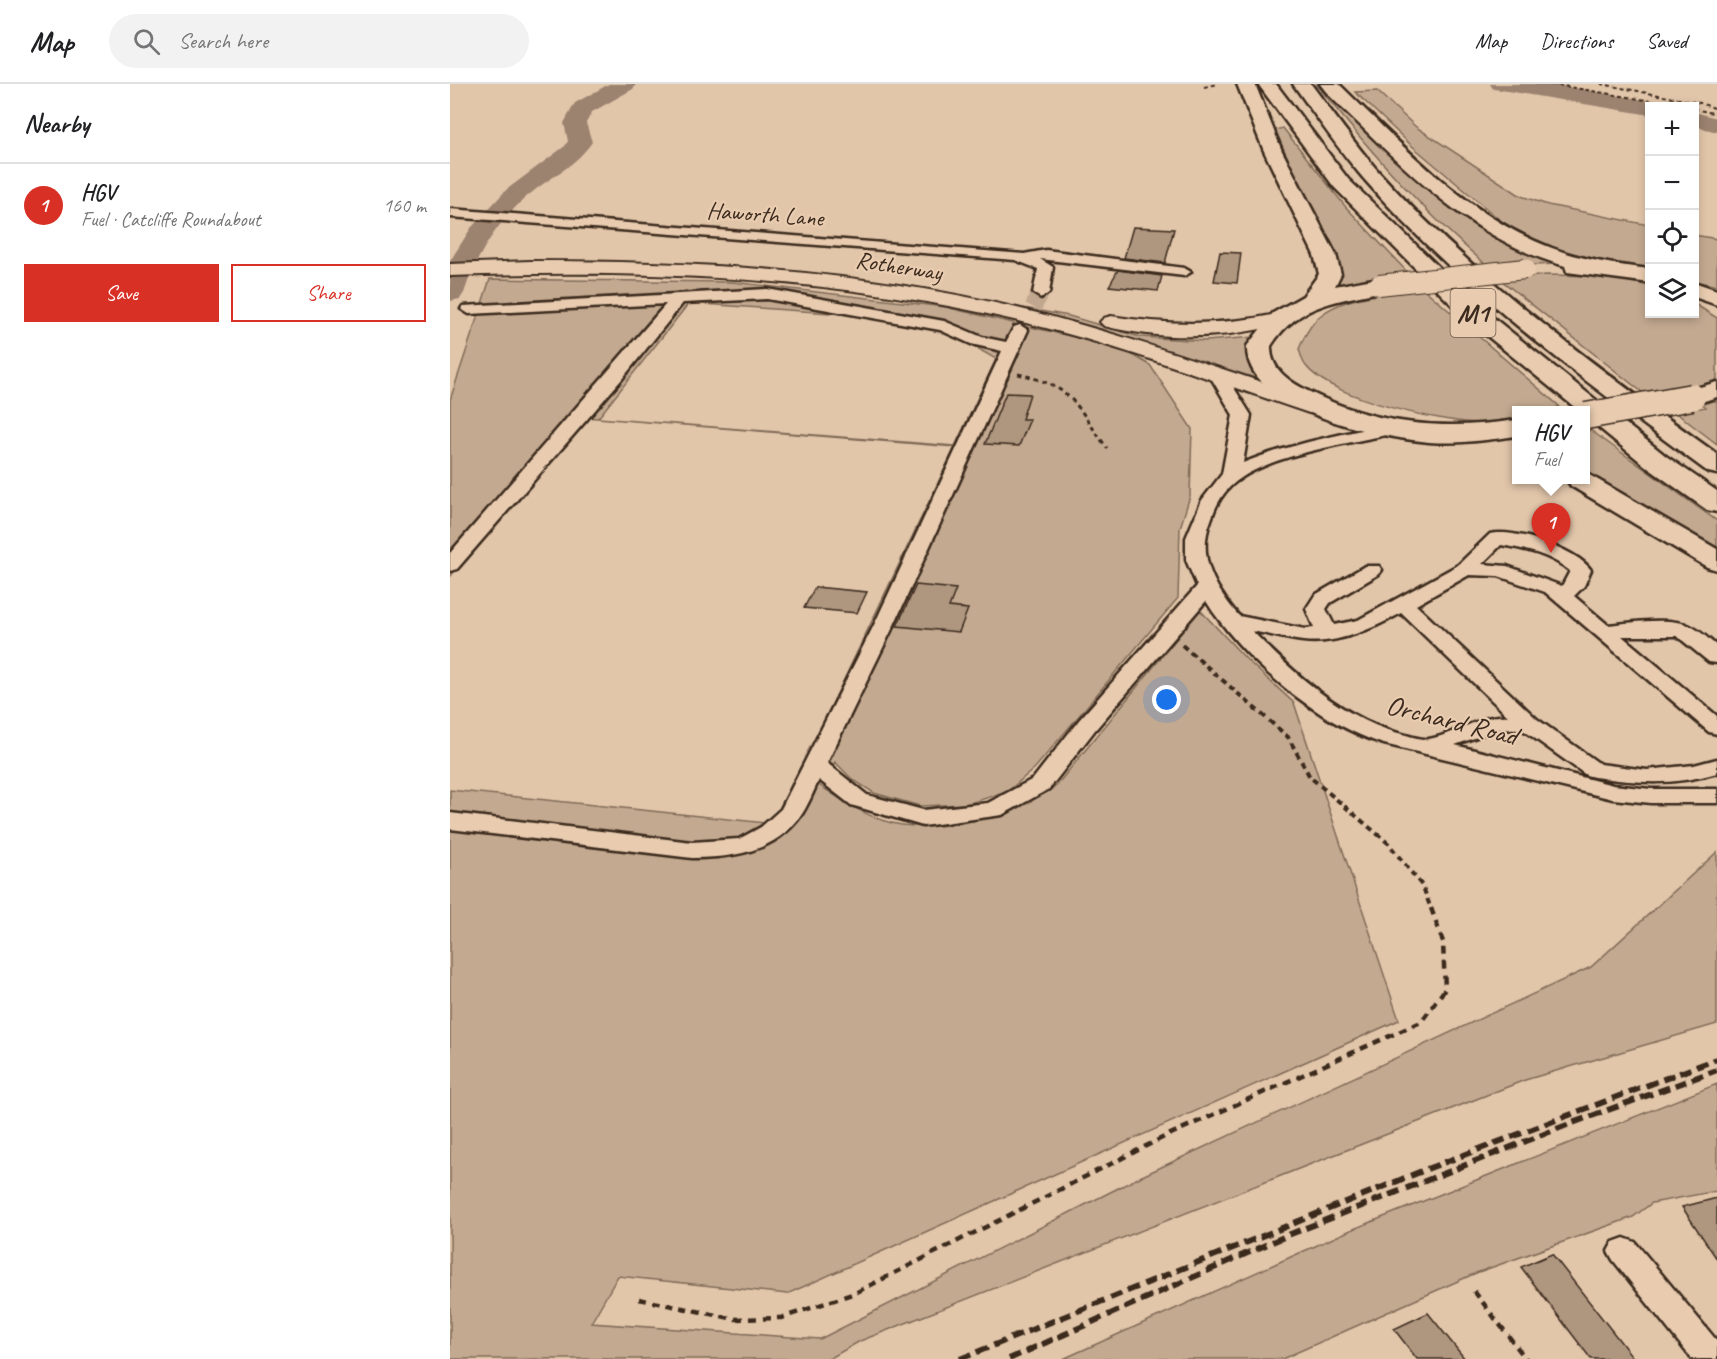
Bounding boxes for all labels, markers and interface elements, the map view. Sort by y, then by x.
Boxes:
search box [109,14,529,68]
text: Map [30,24,73,59]
icon: search [130,25,163,58]
text: Search here [178,27,268,55]
text: Map [1475,28,1507,54]
text: Directions [1540,28,1613,54]
text: Saved [1646,28,1687,54]
map controls [1645,102,1699,318]
button: + [1645,102,1699,156]
text: Nearby [24,107,89,140]
button: − [1645,156,1699,210]
text: HGV [81,179,115,207]
text: 1 [39,193,48,218]
text: 160 m [383,193,426,218]
street label: Haworth Lane [706,195,827,233]
text: Fuel · Catcliffe Roundabout [81,207,261,232]
button: locate [1645,210,1699,264]
street label: Rotherway [854,244,946,288]
button: Save [24,264,219,322]
button: Share [231,264,426,322]
button: layers [1645,264,1699,318]
road number: M1 [1450,289,1496,337]
popup [1512,406,1590,484]
text: HGV [1534,419,1568,447]
text: Fuel [1534,447,1560,472]
pin: 1 [1532,504,1570,553]
your location [1152,685,1181,714]
street label: Orchard Road [1383,687,1525,754]

